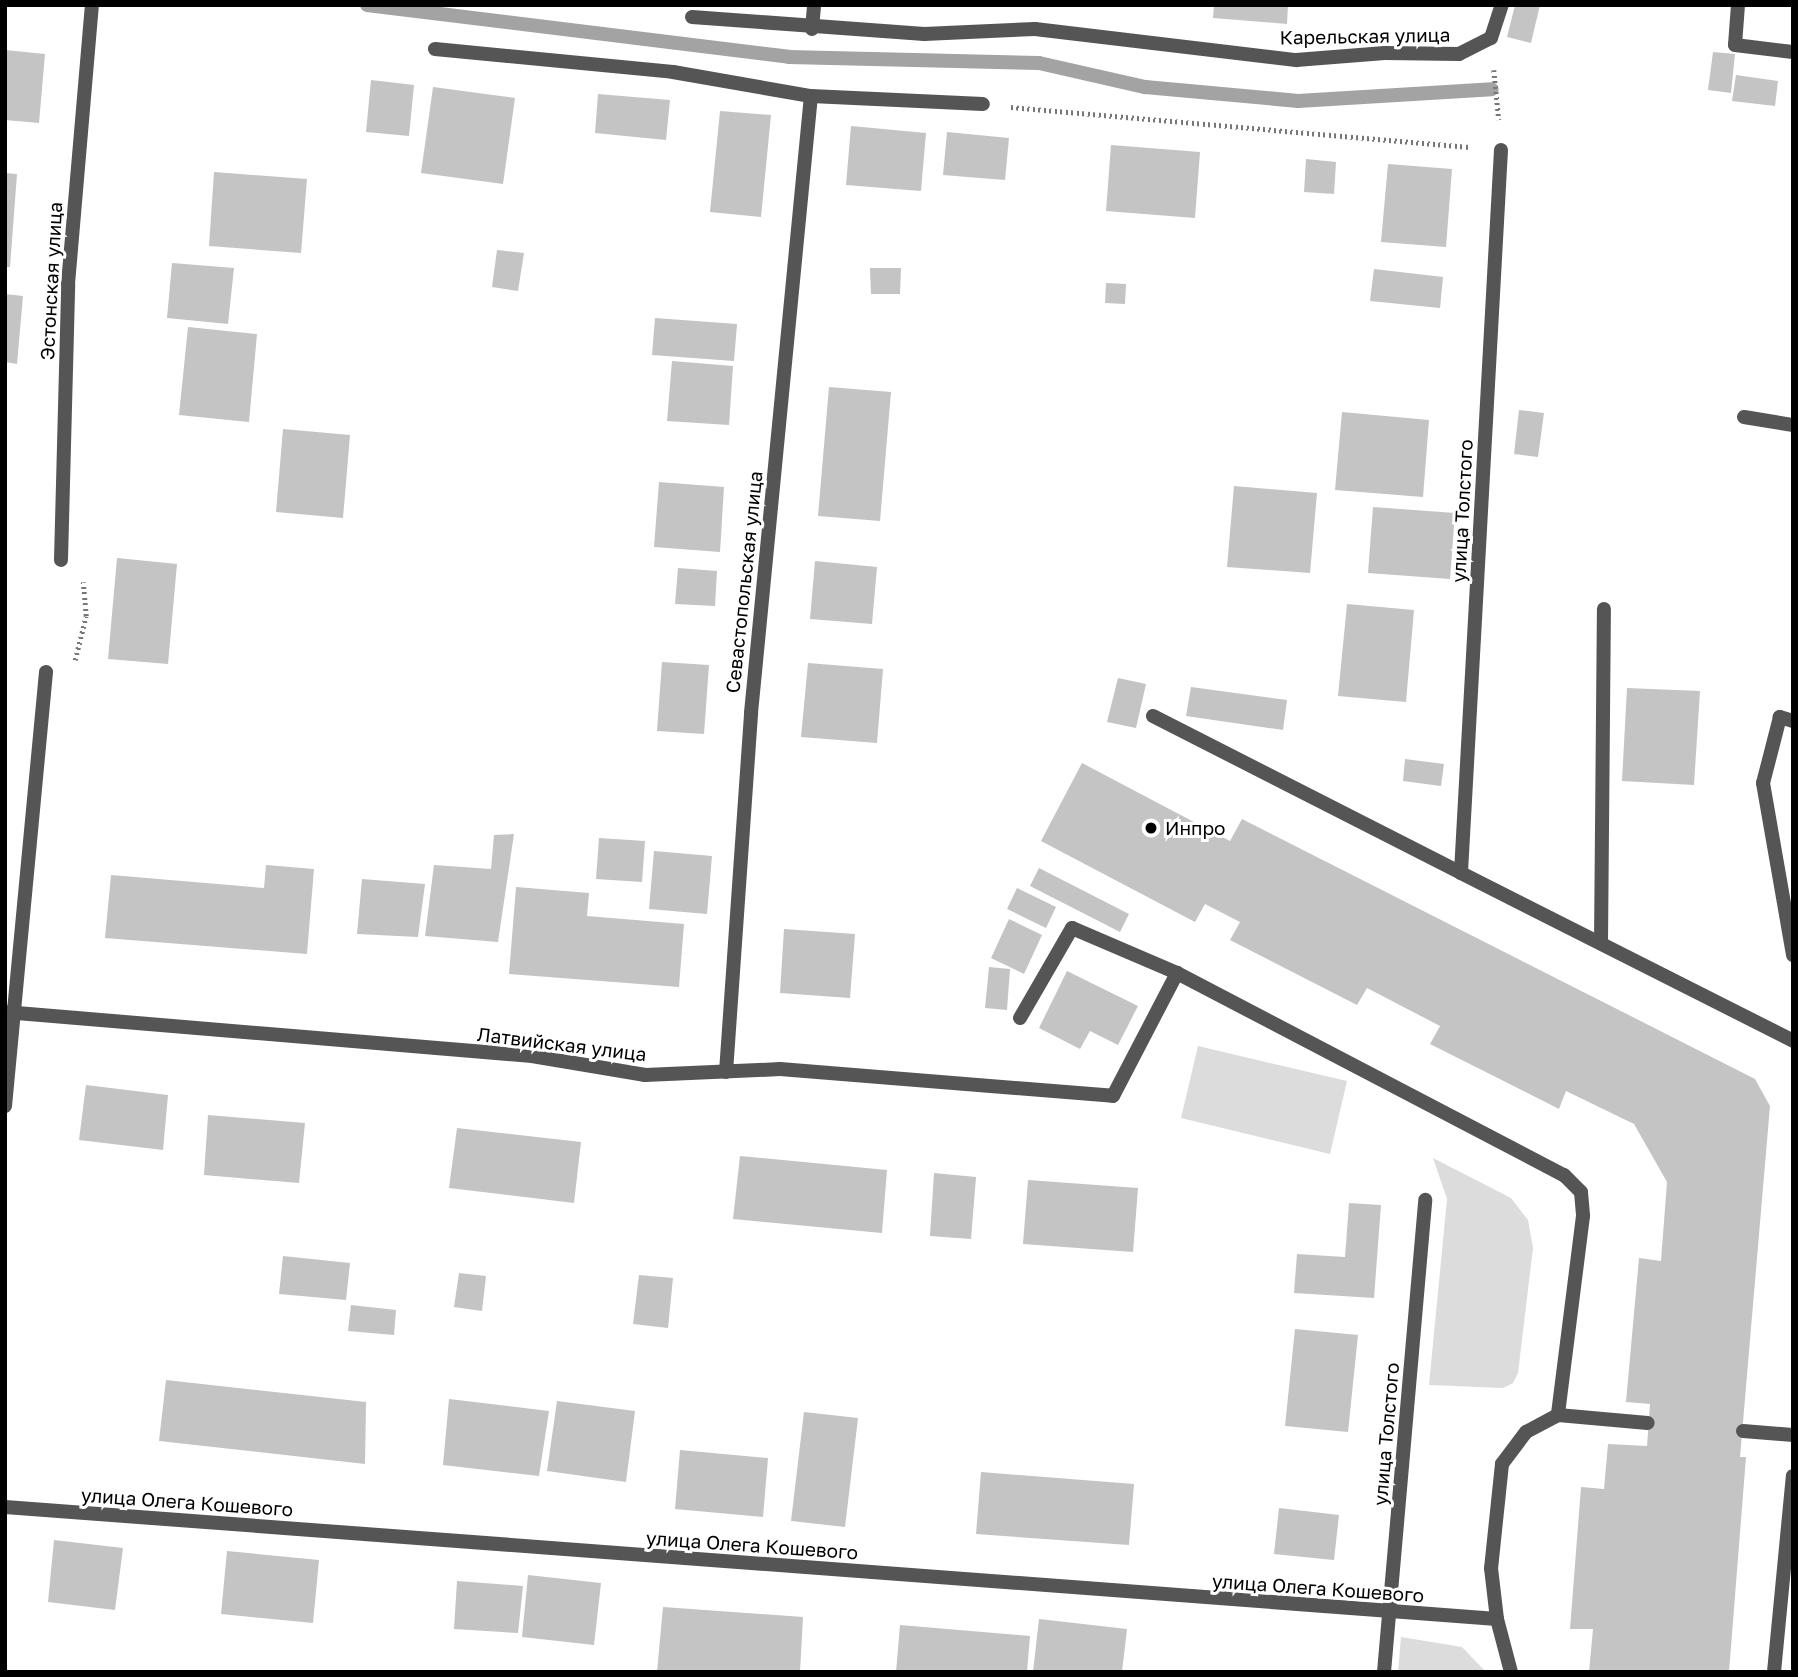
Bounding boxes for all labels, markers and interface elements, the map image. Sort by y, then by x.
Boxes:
street label: Карельская улица [1279,23,1451,49]
street label: Эстонская улица [35,201,67,361]
street label: улица Толстого [1447,439,1477,583]
street label: Севастопольская улица [721,470,767,694]
place label: Инпро [1165,817,1226,839]
marker: Инпро [1143,820,1159,836]
street label: Латвийская улица [476,1022,648,1066]
street label: улица Толстого [1368,1361,1404,1507]
street label: улица Олега Кошевого [80,1483,294,1521]
street label: улица Олега Кошевого [645,1526,859,1564]
street label: улица Олега Кошевого [1211,1569,1425,1607]

